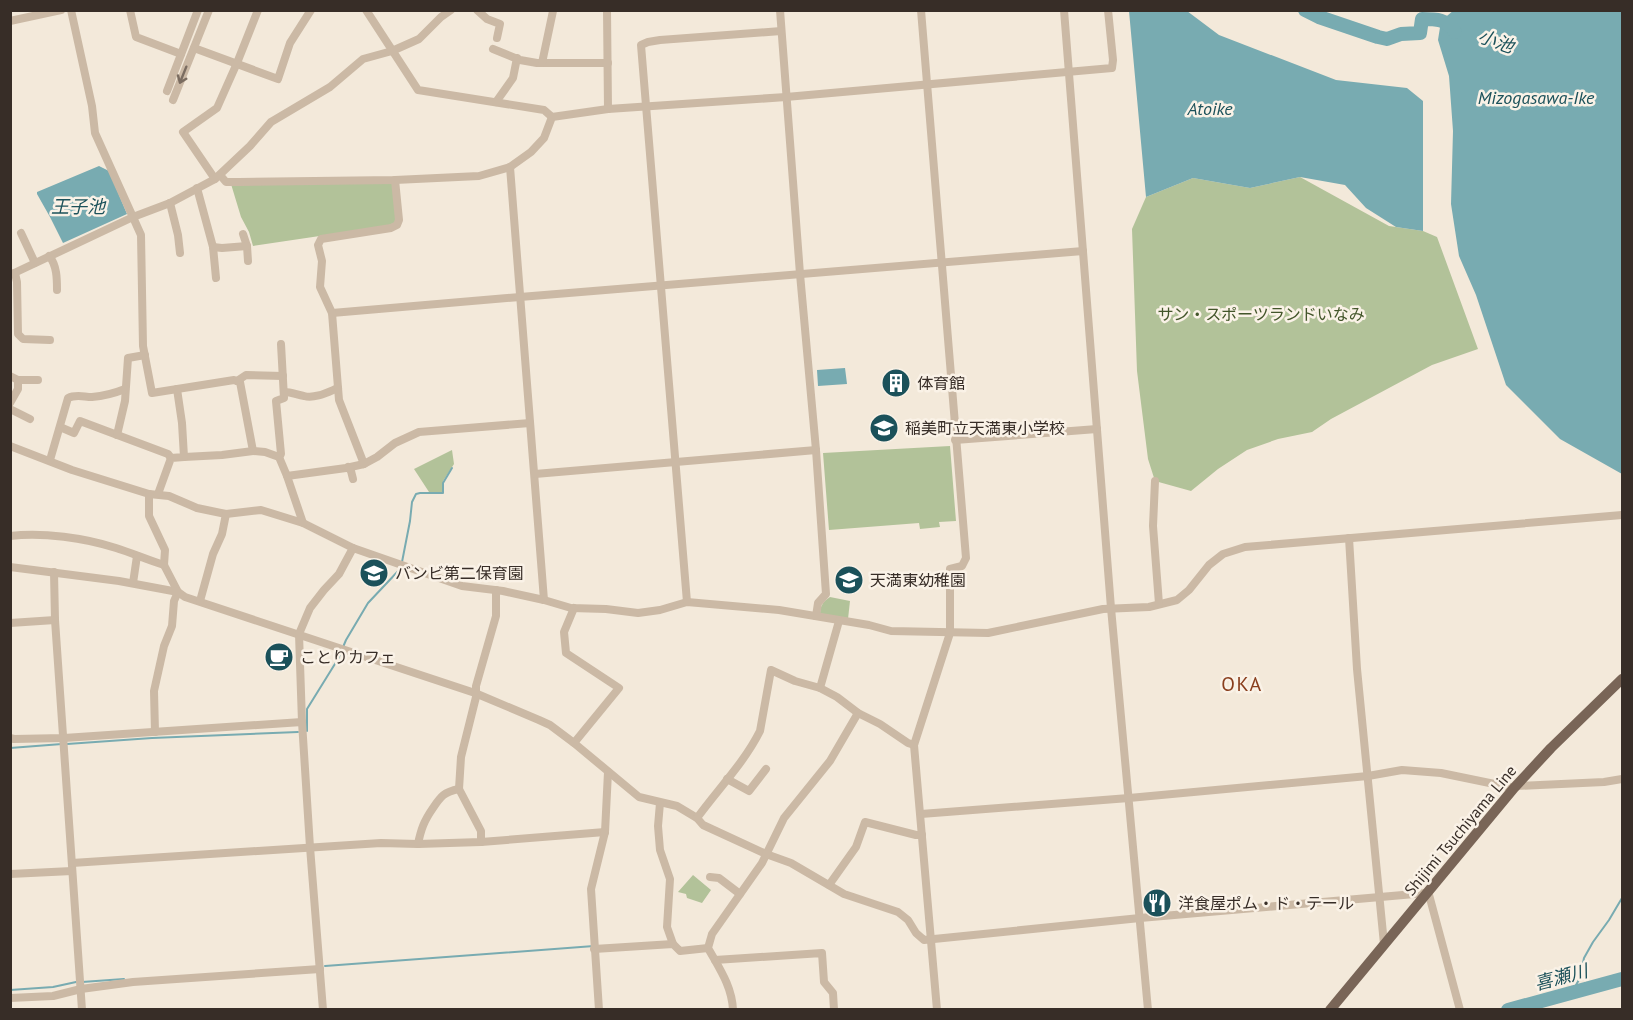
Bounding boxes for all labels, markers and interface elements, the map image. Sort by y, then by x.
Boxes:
water label: 小池 [1475,24,1519,59]
one-way arrow [177,65,188,84]
water label: Mizogasawa-Ike [1478,86,1595,109]
water label: Atoike [1186,97,1233,120]
water label: 王子池 [51,195,107,218]
park label: サン・スポーツランドいなみ [1157,304,1365,324]
building icon: 体育館 [880,367,912,399]
place label: 体育館 [917,373,965,393]
school or university icon: 稲美町立天満東小学校 [868,412,900,444]
place label: 稲美町立天満東小学校 [905,418,1065,438]
school or university icon: バンビ第二保育園 [358,557,390,589]
place label: バンビ第二保育園 [395,563,524,583]
school or university icon: 天満東幼稚園 [833,564,865,596]
place label: 天満東幼稚園 [870,570,966,590]
cafe icon: ことりカフェ [263,641,295,673]
place label: ことりカフェ [300,647,396,667]
district label: OKA [1221,671,1263,697]
street label: Shijimi Tsuchiyama Line [1400,761,1520,899]
restaurant icon: 洋食屋ポム・ド・テール [1141,887,1173,919]
place label: 洋食屋ポム・ド・テール [1178,893,1354,913]
water label: 喜瀬川 [1532,958,1592,995]

